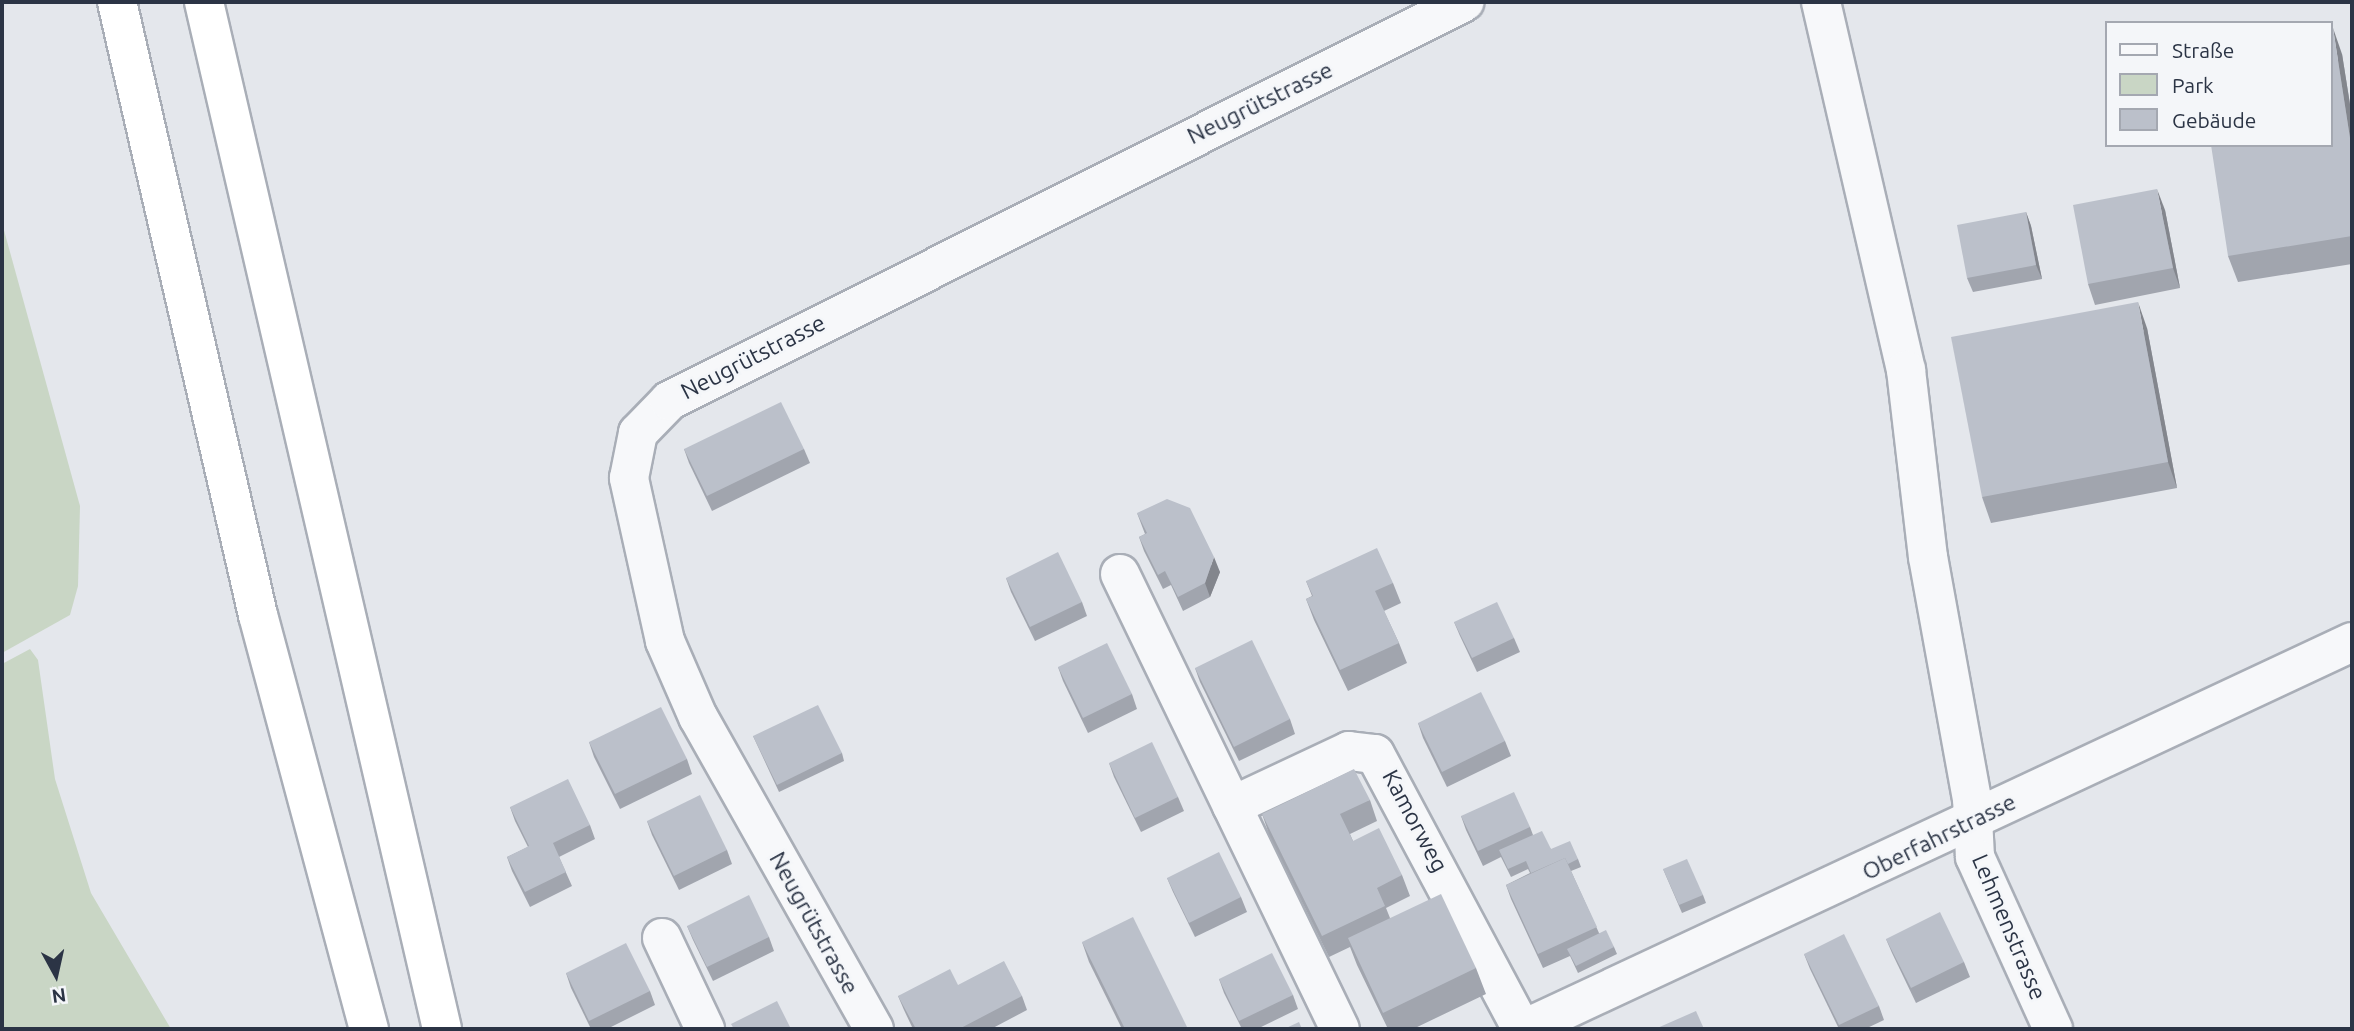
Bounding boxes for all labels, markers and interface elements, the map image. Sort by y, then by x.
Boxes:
legend [2106,21,2333,147]
text: Straße [2172,38,2234,62]
street label: Neugrütstrasse [1183,56,1337,150]
text: Park [2172,73,2214,97]
text: Gebäude [2172,108,2256,132]
street label: Neugrütstrasse [676,309,830,405]
street label: Kamorweg [1377,765,1453,877]
street label: Oberfahrstrasse [1858,788,2020,886]
street label: Neugrütstrasse [763,847,865,999]
street label: Lehmenstrasse [1966,850,2052,1004]
north arrow [21,940,91,1010]
text: N [50,984,67,1008]

